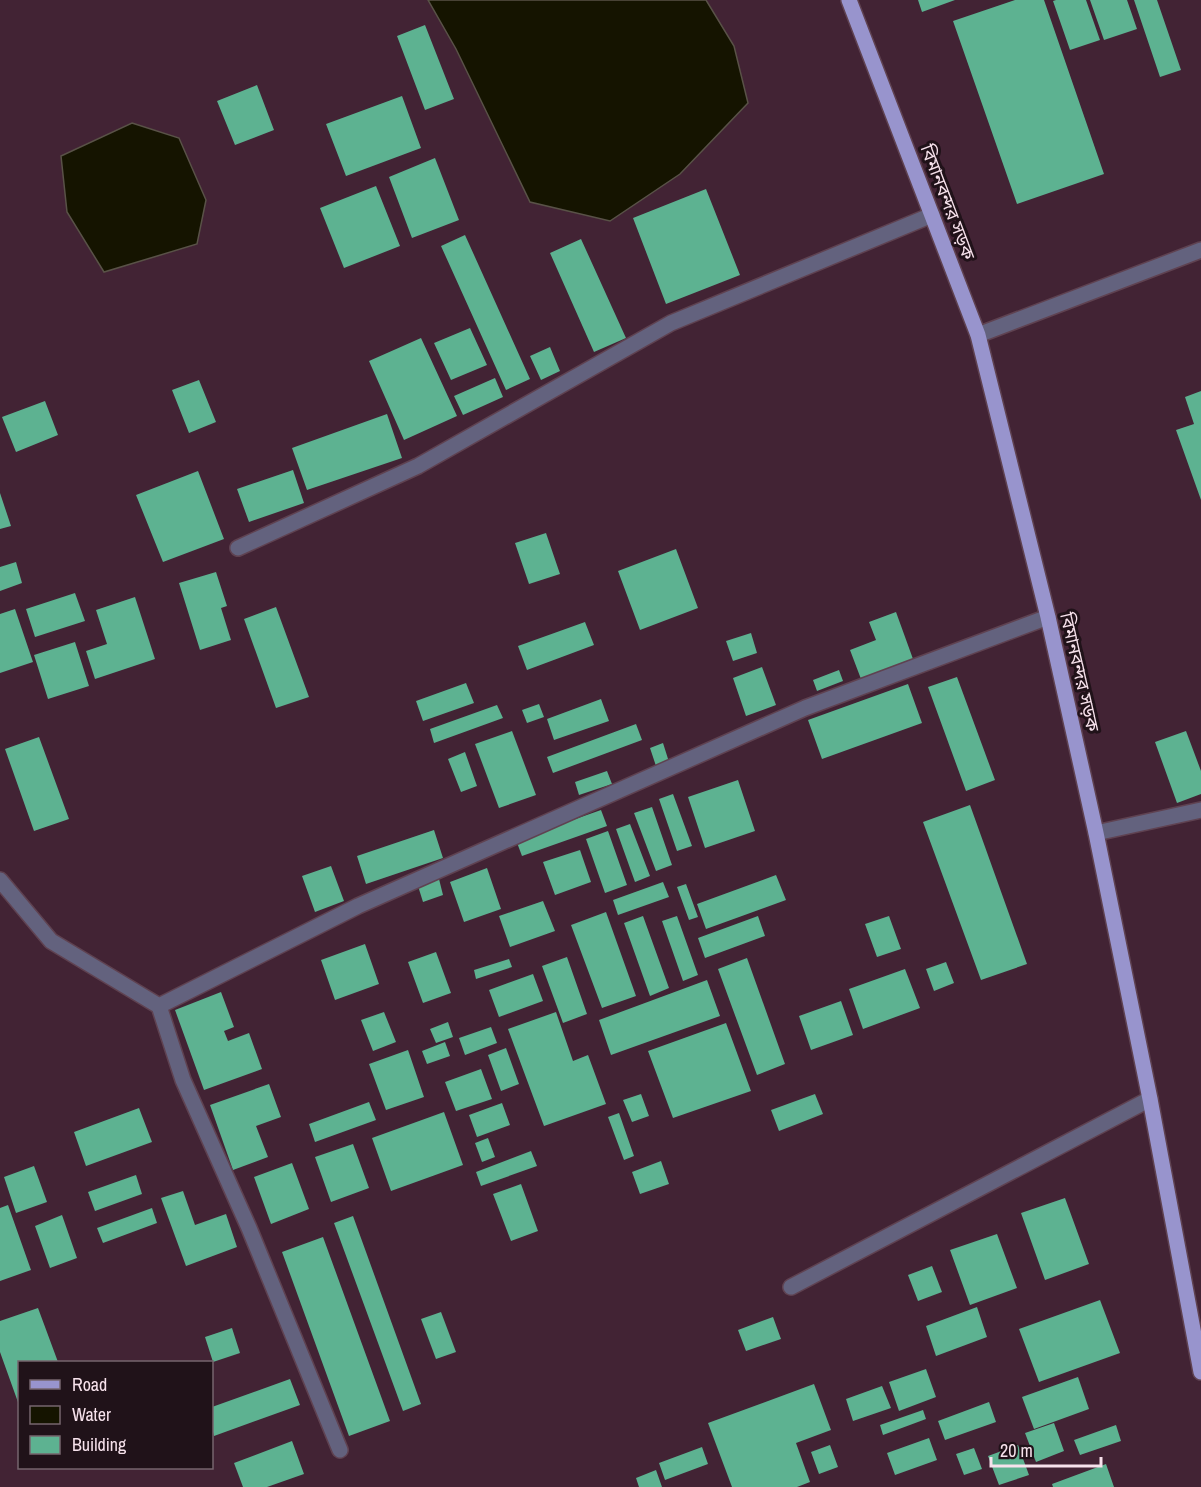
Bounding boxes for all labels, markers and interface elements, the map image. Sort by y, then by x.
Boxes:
street label: বিমানবন্দর সড়ক [914,140,982,264]
street label: বিমানবন্দর সড়ক [1054,609,1106,735]
legend [18,1361,213,1469]
text: Road [72,1372,107,1397]
text: Water [72,1402,111,1427]
scale bar [991,1430,1100,1468]
text: Building [72,1432,127,1457]
text: 20 m [1000,1438,1033,1463]

